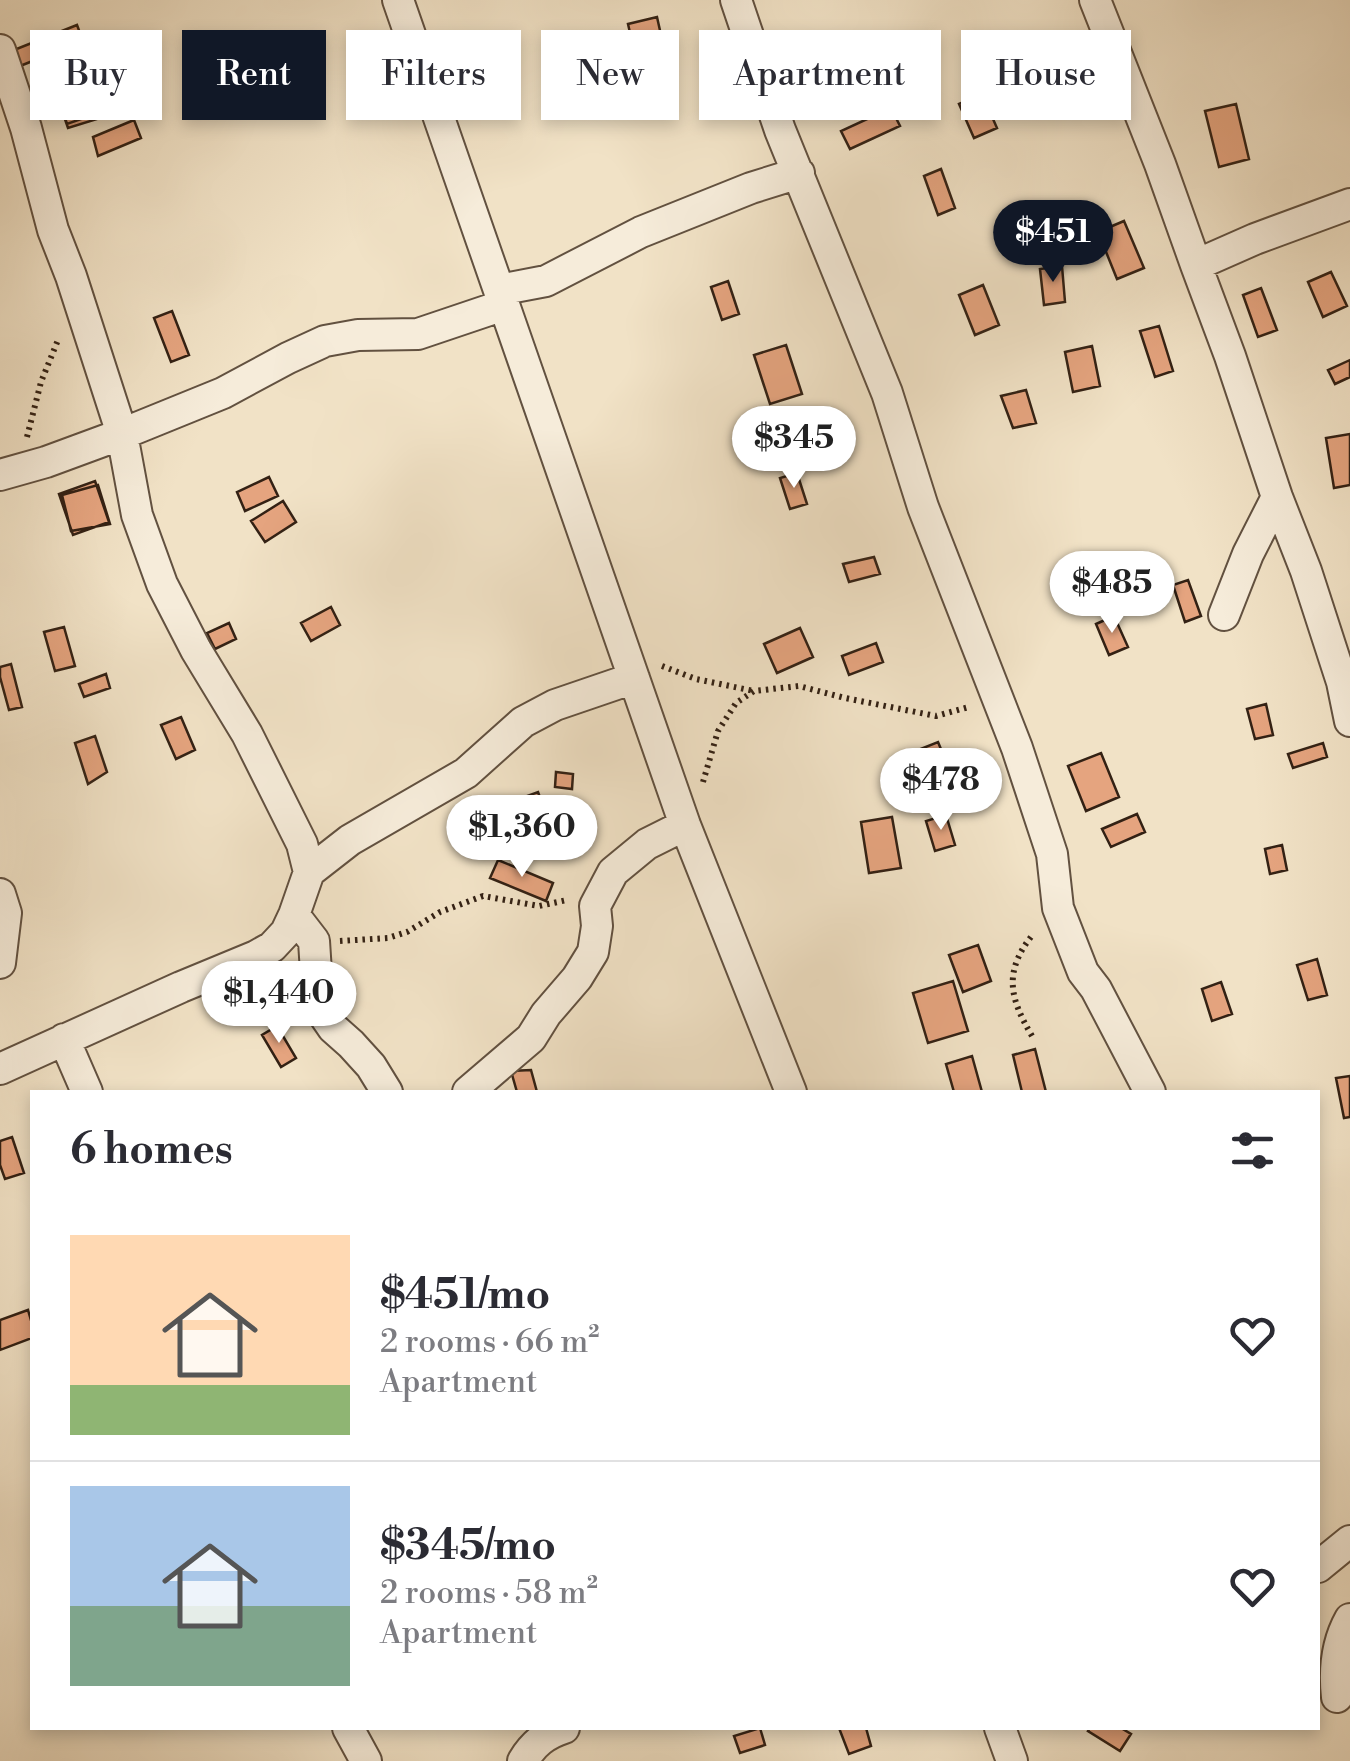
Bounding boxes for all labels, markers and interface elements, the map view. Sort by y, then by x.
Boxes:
chip: Buy [30,30,162,120]
chip: Rent [182,30,326,120]
chip: Filters [346,30,521,120]
chip: New [541,30,679,120]
chip: Apartment [699,30,941,120]
chip: House [961,30,1131,120]
pin: $451 [994,200,1112,285]
text: $451 [1015,212,1091,252]
pin: $345 [735,406,853,491]
text: $345 [754,418,834,458]
pin: $485 [1053,551,1171,636]
text: $485 [1072,563,1152,603]
pin: $478 [882,748,1000,833]
text: $478 [902,760,980,800]
pin: $1,360 [441,795,603,880]
text: $1,360 [468,807,576,847]
pin: $1,440 [198,961,360,1046]
text: $1,440 [223,973,335,1013]
icon: filters [1225,1123,1280,1178]
text: 6 homes [70,1124,233,1177]
text: $451/mo [380,1269,550,1322]
icon: home [150,1275,270,1395]
icon: heart [1225,1308,1280,1363]
text: 2 rooms · 66 m² [380,1322,599,1362]
text: Apartment [380,1362,537,1402]
text: $345/mo [380,1520,556,1573]
icon: home [150,1526,270,1646]
icon: heart [1225,1559,1280,1614]
text: 2 rooms · 58 m² [380,1573,598,1613]
text: Apartment [380,1613,537,1653]

